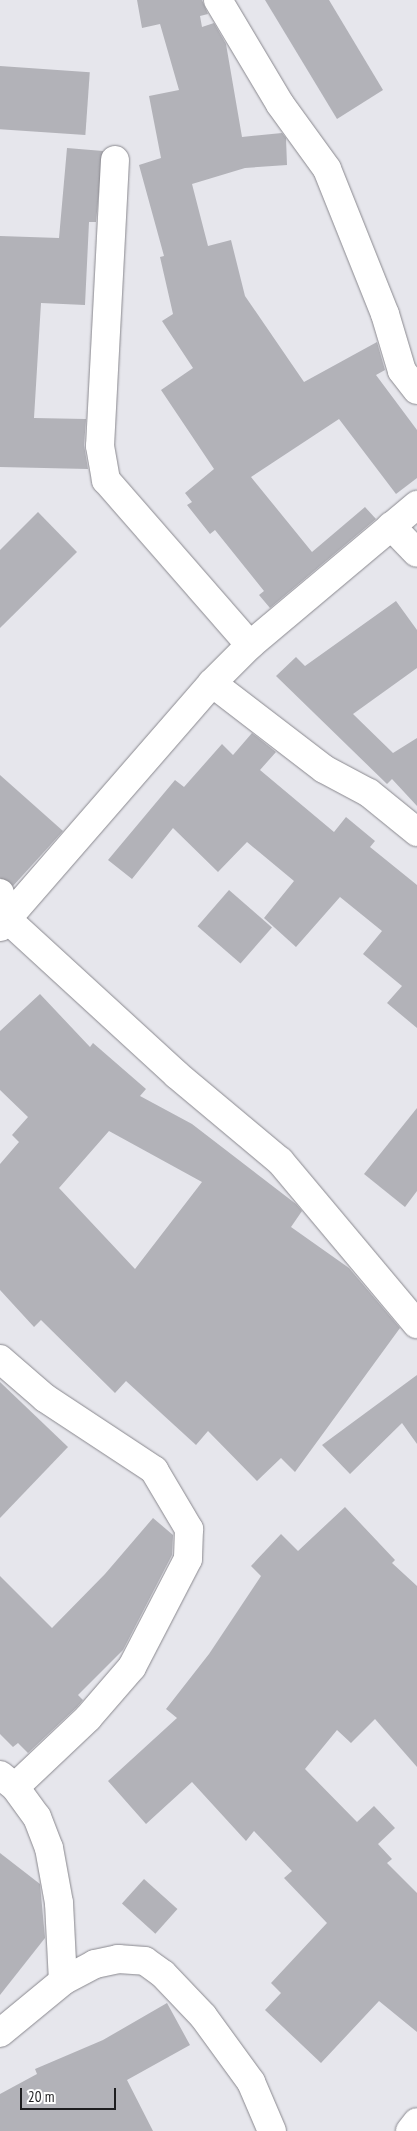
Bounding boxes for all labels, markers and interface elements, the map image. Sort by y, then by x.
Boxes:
scale bar [22,2078,119,2110]
text: 20 m [28,2087,54,2106]

